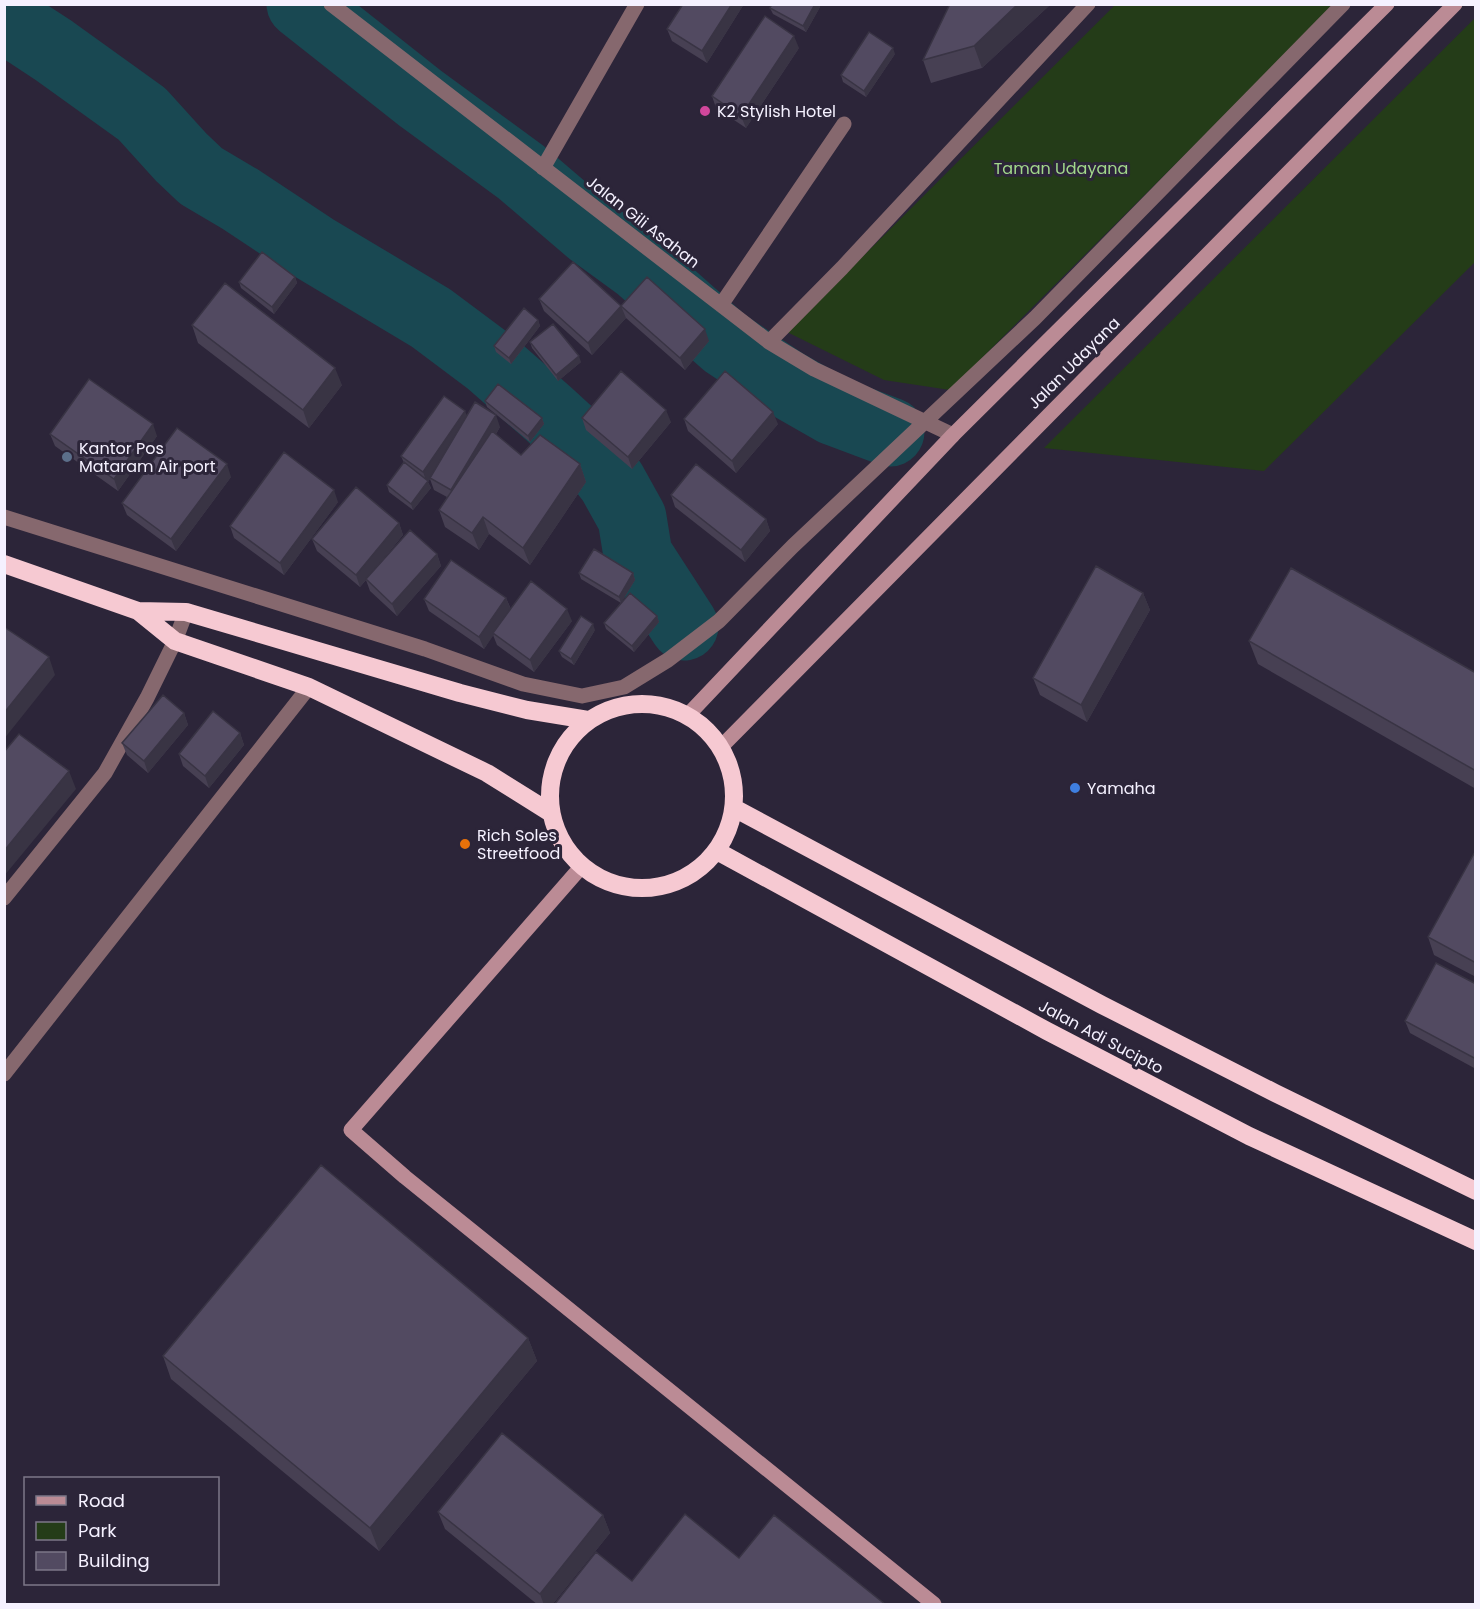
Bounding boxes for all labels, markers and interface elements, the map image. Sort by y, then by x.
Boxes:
place label: K2 Stylish Hotel [717,100,836,123]
marker: K2 Stylish Hotel [698,104,712,118]
park label: Taman Udayana [994,157,1128,180]
street label: Jalan Gili Asahan [581,170,705,274]
street label: Jalan Udayana [1023,312,1125,414]
place label: Kantor Pos Mataram Air port [79,437,216,478]
marker: Kantor Pos Mataram Air port [60,450,74,464]
place label: Yamaha [1087,777,1156,800]
marker: Yamaha [1068,781,1082,795]
place label: Rich Soles Streetfood [477,824,560,865]
marker: Rich Soles Streetfood [458,837,472,851]
street label: Jalan Adi Sucipto [1034,994,1168,1080]
legend [24,1477,219,1585]
text: Road [78,1488,125,1513]
text: Park [78,1518,117,1543]
text: Building [78,1548,150,1573]

